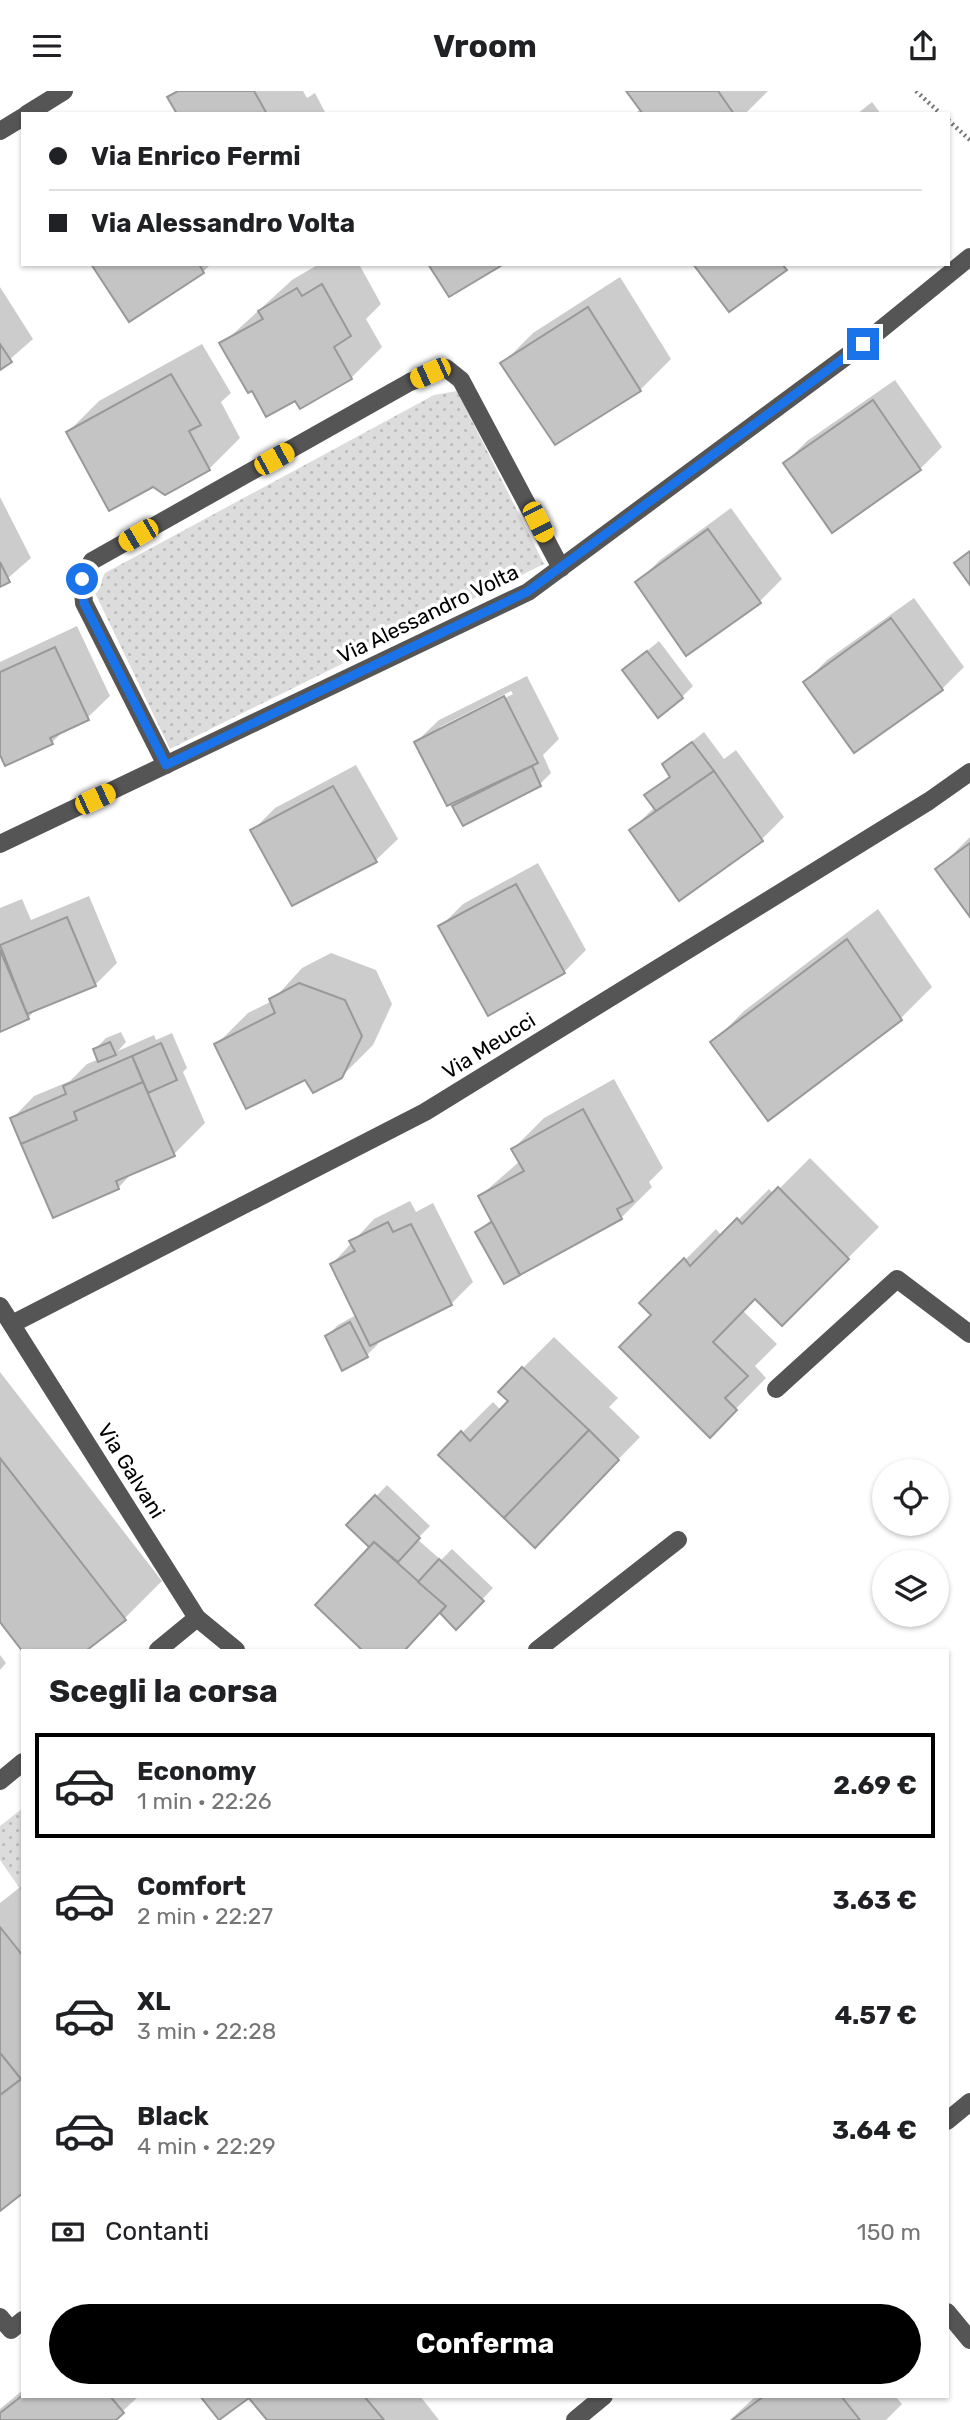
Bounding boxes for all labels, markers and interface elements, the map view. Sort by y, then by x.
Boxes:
icon: menu [28,27,66,65]
text: Vroom [433,27,537,65]
icon: share [904,27,942,65]
text: Via Enrico Fermi [91,141,301,172]
text: Via Alessandro Volta [91,208,355,239]
route end [847,328,879,360]
car [407,355,454,391]
car [251,440,298,478]
car [520,499,557,545]
car [115,515,162,555]
street label: Via Alessandro Volta [333,559,522,668]
route start [66,563,98,595]
car [72,781,119,817]
street label: Via Meucci [438,1007,540,1084]
street label: Via Galvani [92,1419,170,1523]
map controls [872,1459,949,1627]
button: locate [872,1459,949,1536]
button: layers [872,1550,949,1627]
text: Scegli la corsa [49,1672,278,1710]
icon: car [53,1754,116,1817]
text: Economy [137,1756,256,1787]
text: 2.69 € [833,1770,917,1801]
text: 1 min · 22:26 [137,1787,272,1815]
icon: car [53,1869,116,1932]
text: Comfort [137,1871,246,1902]
text: 3.63 € [833,1885,917,1916]
text: 2 min · 22:27 [137,1902,273,1930]
icon: car [53,1984,116,2047]
text: XL [137,1986,170,2017]
text: 4.57 € [834,2000,917,2031]
text: 3 min · 22:28 [137,2017,276,2045]
icon: car [53,2099,116,2162]
text: Black [137,2101,209,2132]
text: 3.64 € [832,2115,917,2146]
text: 4 min · 22:29 [137,2132,276,2160]
icon: cash [49,2213,87,2251]
text: Contanti [105,2216,209,2247]
text: 150 m [857,2218,921,2246]
button: Conferma [49,2304,921,2384]

